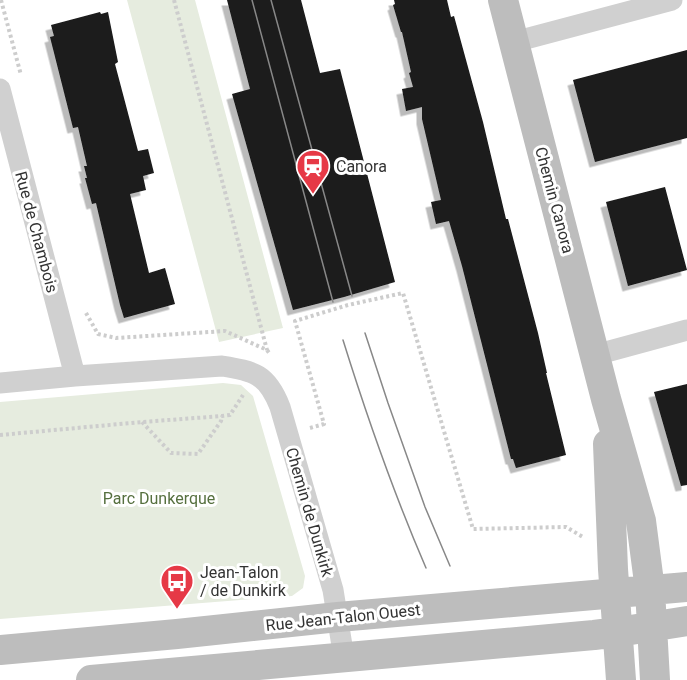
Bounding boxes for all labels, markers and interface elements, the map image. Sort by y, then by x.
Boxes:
street label: Chemin Canora [531,145,578,255]
station icon: Canora [295,148,331,195]
place label: Canora [336,157,387,176]
street label: Rue de Chambois [11,169,62,295]
street label: Chemin de Dunkirk [282,445,337,580]
park label: Parc Dunkerque [103,489,215,508]
bus stop icon: Jean-Talon / de Dunkirk [159,563,195,610]
place label: Jean-Talon / de Dunkirk [200,563,287,600]
street label: Rue Jean-Talon Ouest [265,600,421,635]

